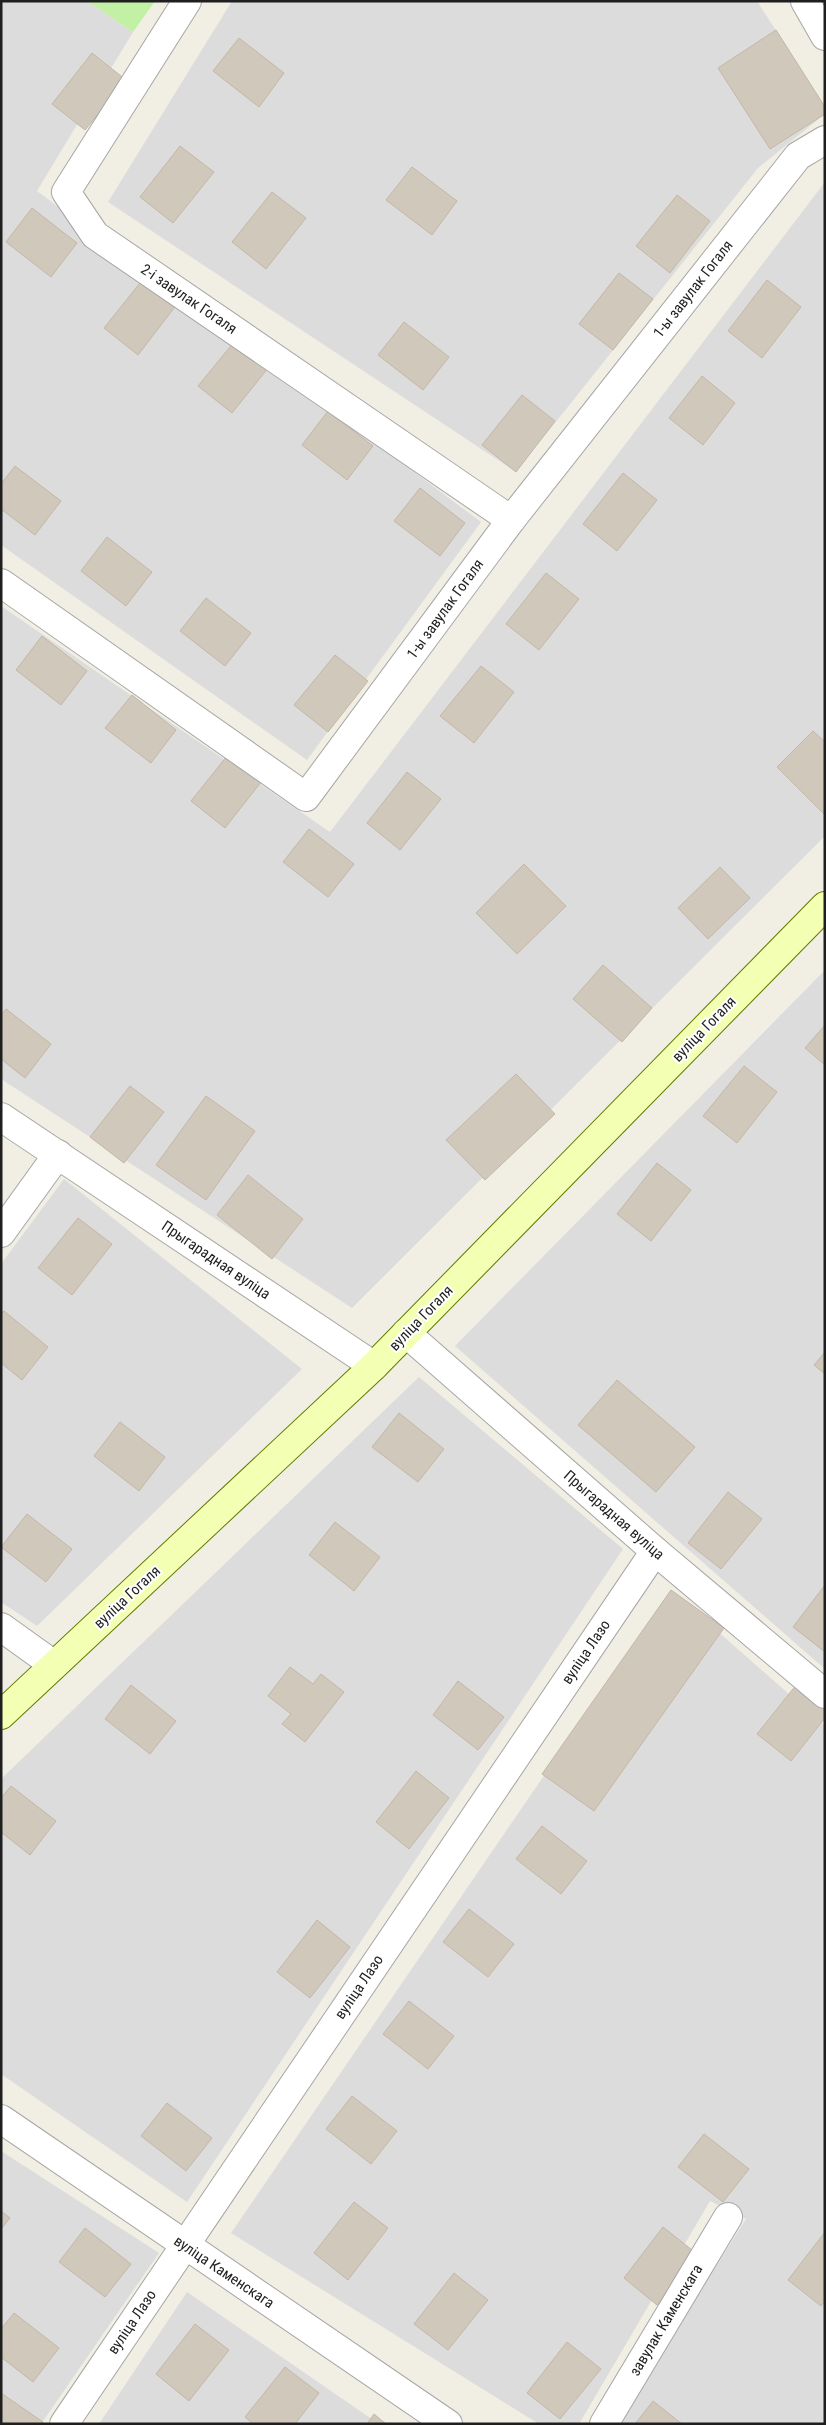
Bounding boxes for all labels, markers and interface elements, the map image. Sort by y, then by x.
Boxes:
street label: 1-ы завулак Гогаля [649,237,737,341]
street label: 2-і завулак Гогаля [138,260,240,338]
street label: 1-ы завулак Гогаля [403,556,487,662]
street label: вуліца Гогаля [668,992,740,1066]
street label: Прыгарадная вуліца [158,1217,274,1303]
street label: вуліца Гогаля [385,1281,457,1355]
street label: Прыгарадная вуліца [560,1466,668,1564]
street label: вуліца Гогаля [90,1562,164,1632]
street label: вуліца Лазо [558,1616,614,1688]
street label: вуліца Лазо [331,1951,387,2023]
street label: вуліца Каменскага [170,2232,278,2312]
street label: завулак Каменскага [626,2261,706,2379]
street label: вуліца Лазо [104,2286,160,2358]

